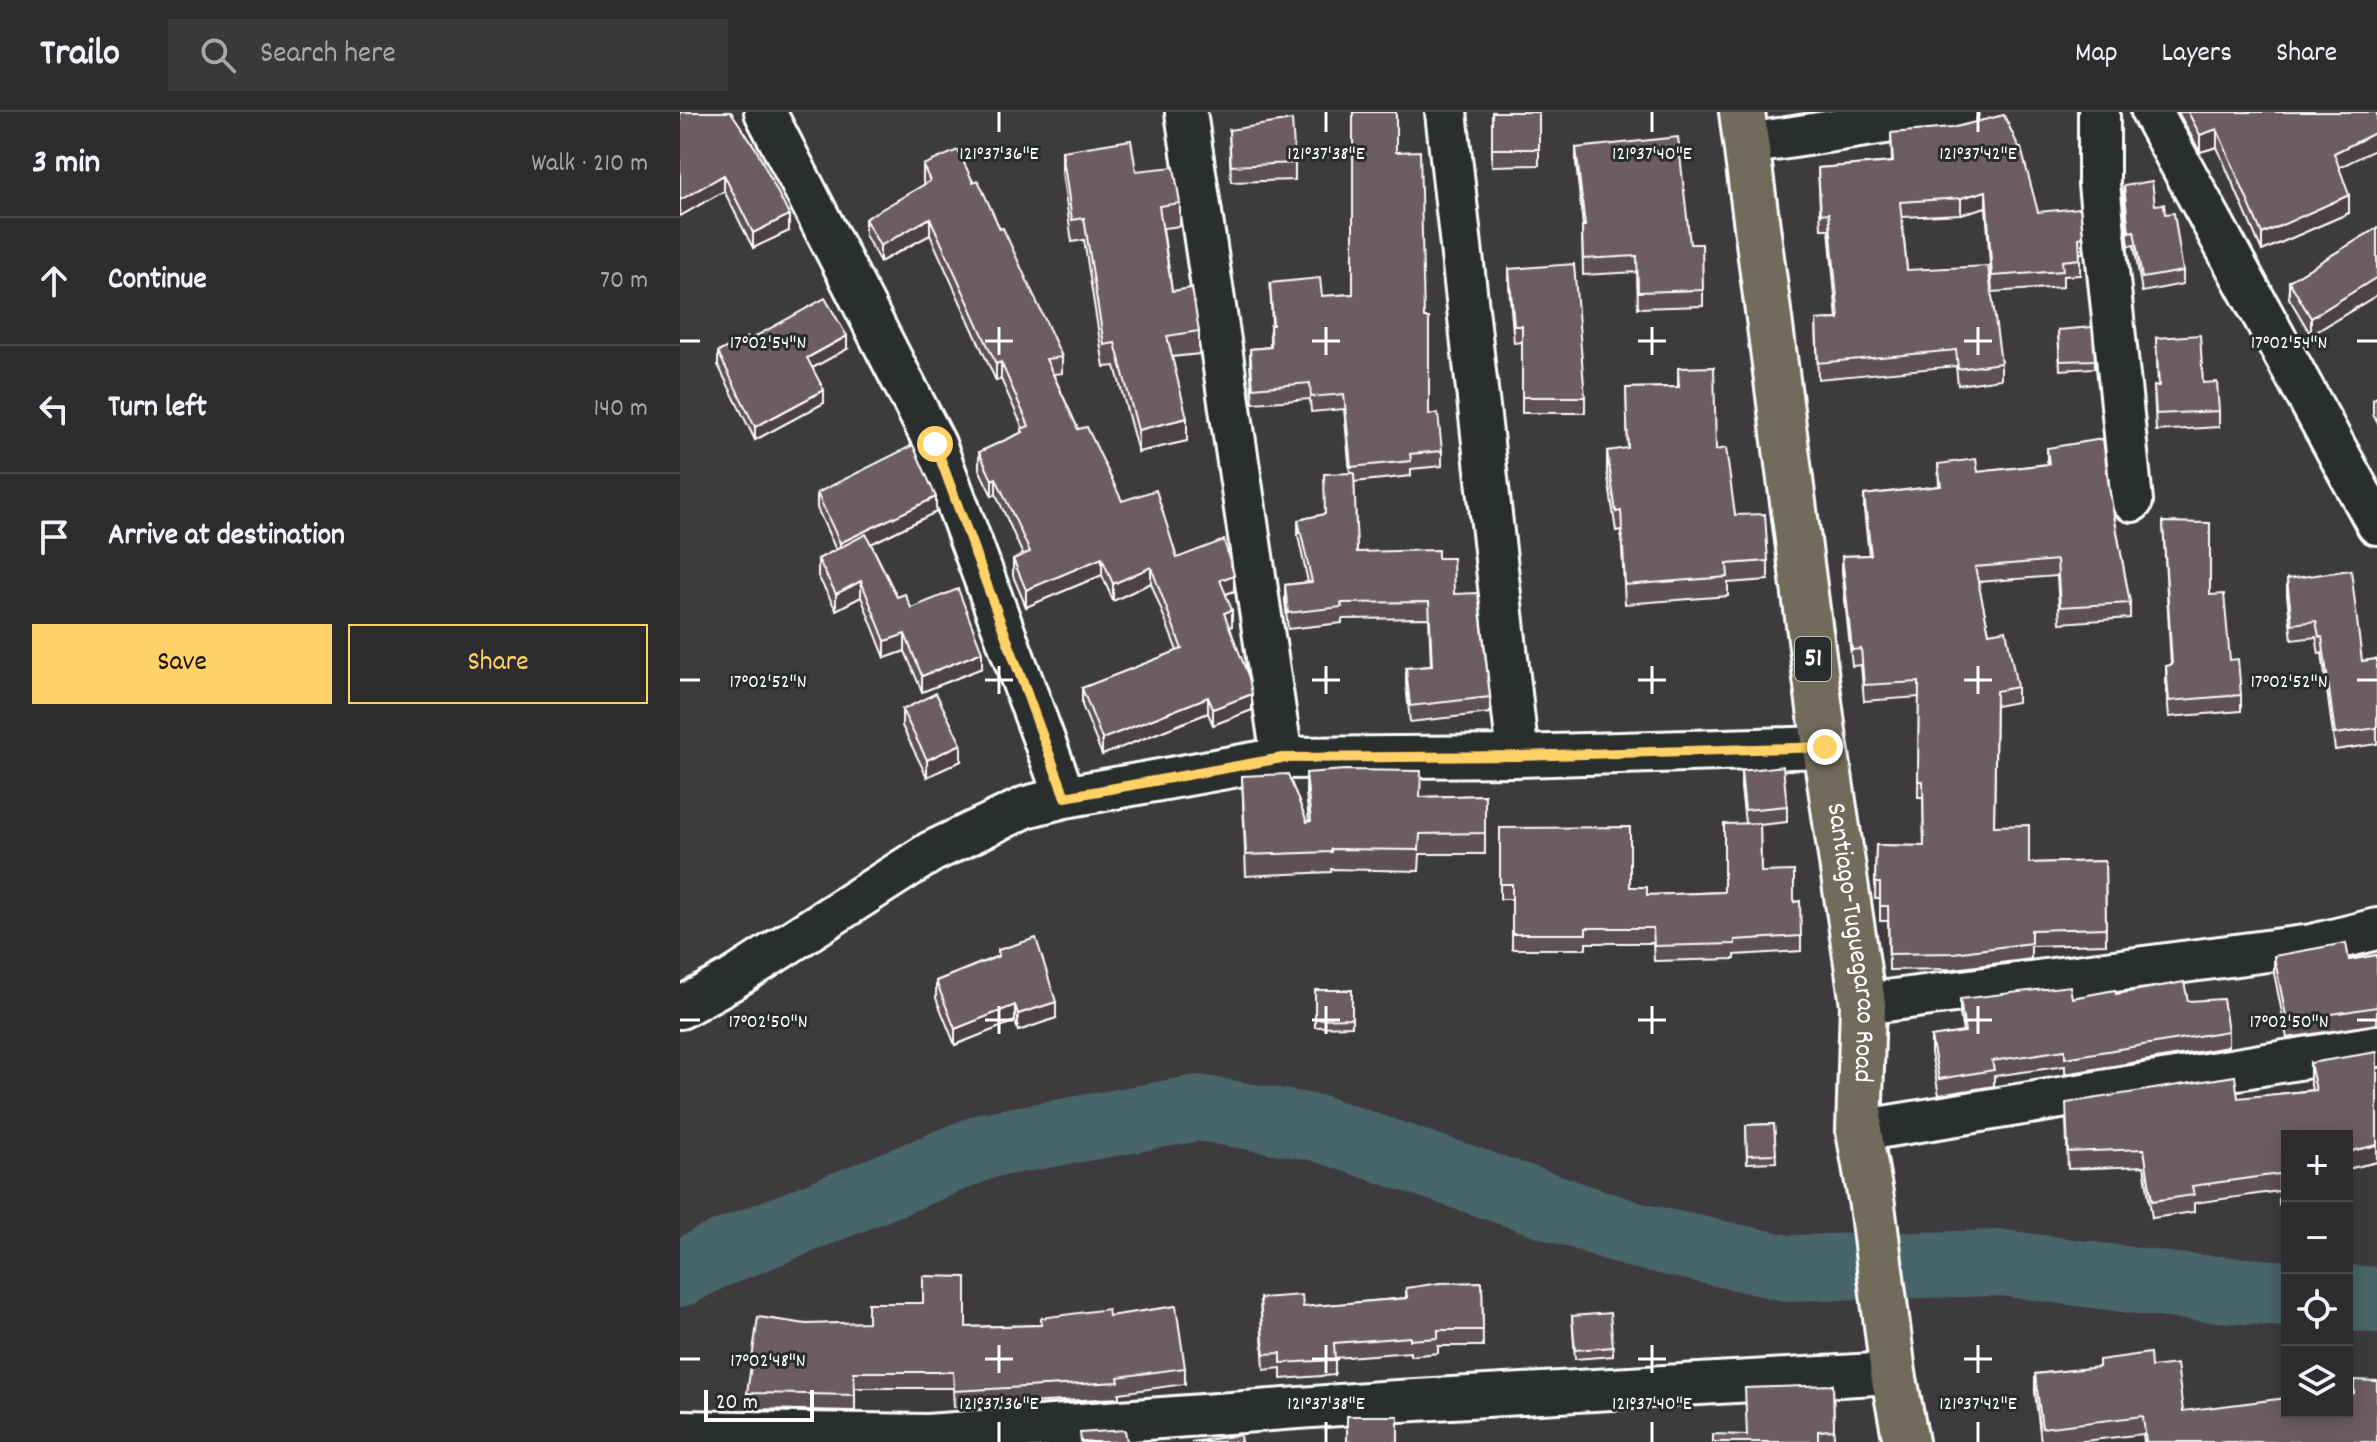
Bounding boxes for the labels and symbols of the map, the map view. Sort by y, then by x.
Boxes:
text: 121°37'36"E [959,141,1039,169]
text: 121°37'38"E [1287,141,1365,169]
text: 121°37'40"E [1612,141,1692,169]
text: 121°37'42"E [1939,141,2017,169]
text: 17°02'54"N [730,330,806,358]
text: 17°02'54"N [2251,330,2327,358]
route start [917,426,953,462]
road number: 51 [1795,637,1831,681]
text: 17°02'52"N [729,669,807,697]
text: 17°02'52"N [2250,669,2328,697]
route end [1807,729,1843,765]
street label: Santiago-Tuguegarao Road [1814,800,1883,1083]
text: 17°02'50"N [728,1009,808,1037]
text: 17°02'50"N [2249,1009,2329,1037]
text: 17°02'48"N [730,1348,806,1376]
scale bar [704,1386,814,1422]
text: 121°37'36"E [959,1391,1039,1419]
text: 121°37'38"E [1287,1391,1365,1419]
text: 121°37'40"E [1612,1391,1692,1419]
text: 121°37'42"E [1939,1391,2017,1419]

